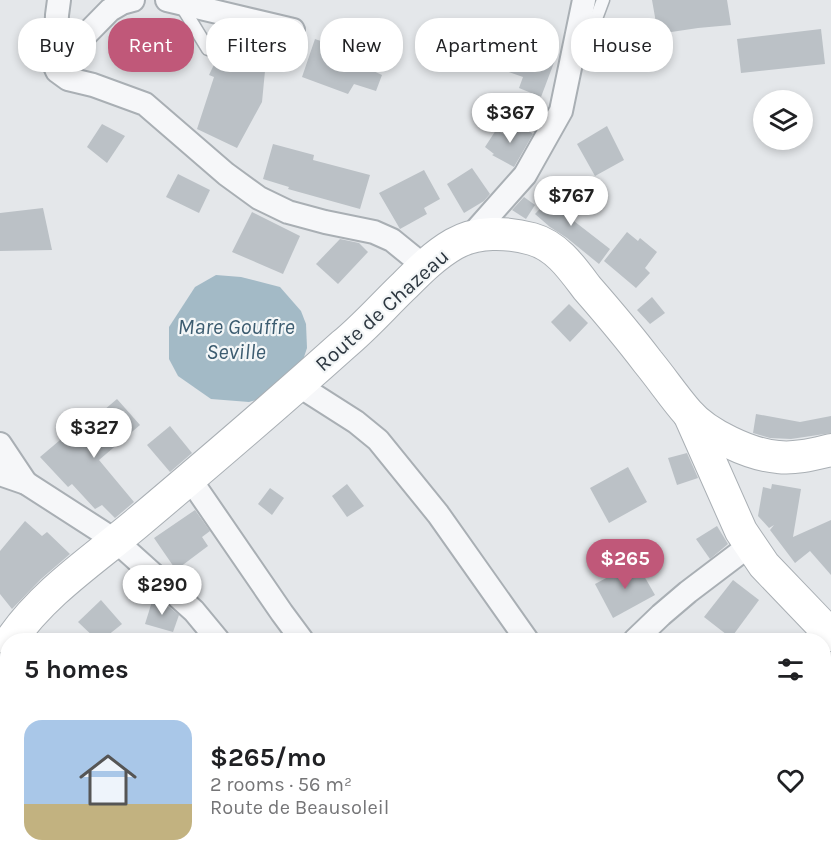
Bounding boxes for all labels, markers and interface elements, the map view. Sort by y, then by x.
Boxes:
chip: Buy [18,18,96,72]
chip: Rent [108,18,194,72]
chip: Filters [206,18,308,72]
chip: New [320,18,403,72]
chip: Apartment [415,18,559,72]
chip: House [571,18,673,72]
map controls [753,90,813,150]
button: layers [753,90,813,150]
pin: $367 [474,93,546,144]
text: $367 [486,101,534,124]
pin: $767 [535,176,607,227]
text: $767 [548,184,594,207]
street label: Route de Chazeau [310,244,454,376]
water label: Mare Gouffre Seville [177,314,295,365]
pin: $327 [58,408,130,459]
text: $327 [70,416,118,439]
pin: $265 [589,539,661,590]
text: $265 [600,547,650,570]
pin: $290 [126,565,198,616]
text: $290 [137,573,187,596]
icon: filters [774,653,807,686]
text: 5 homes [24,654,129,685]
text: $265/mo [210,742,326,773]
icon: home [72,744,144,816]
icon: heart [774,764,807,797]
text: 2 rooms · 56 m² [210,773,352,796]
text: Route de Beausoleil [210,796,389,819]

